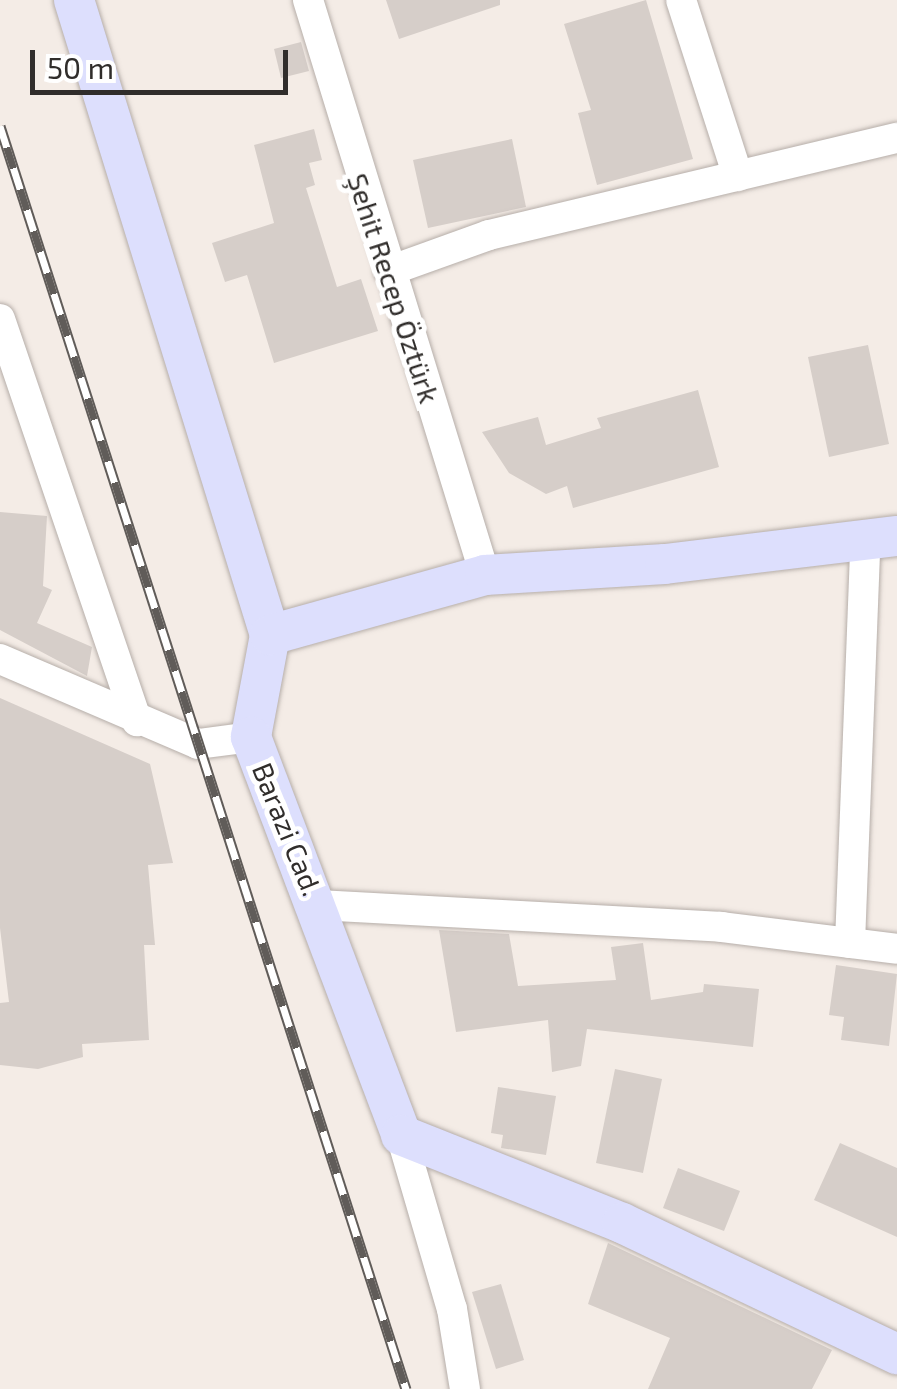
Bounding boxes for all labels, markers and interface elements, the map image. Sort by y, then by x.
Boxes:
scale bar [35,30,292,92]
text: 50 m [47,49,114,85]
street label: Şehit Recep Öztürk [341,169,447,407]
street label: Barazi Cad. [246,758,330,900]

